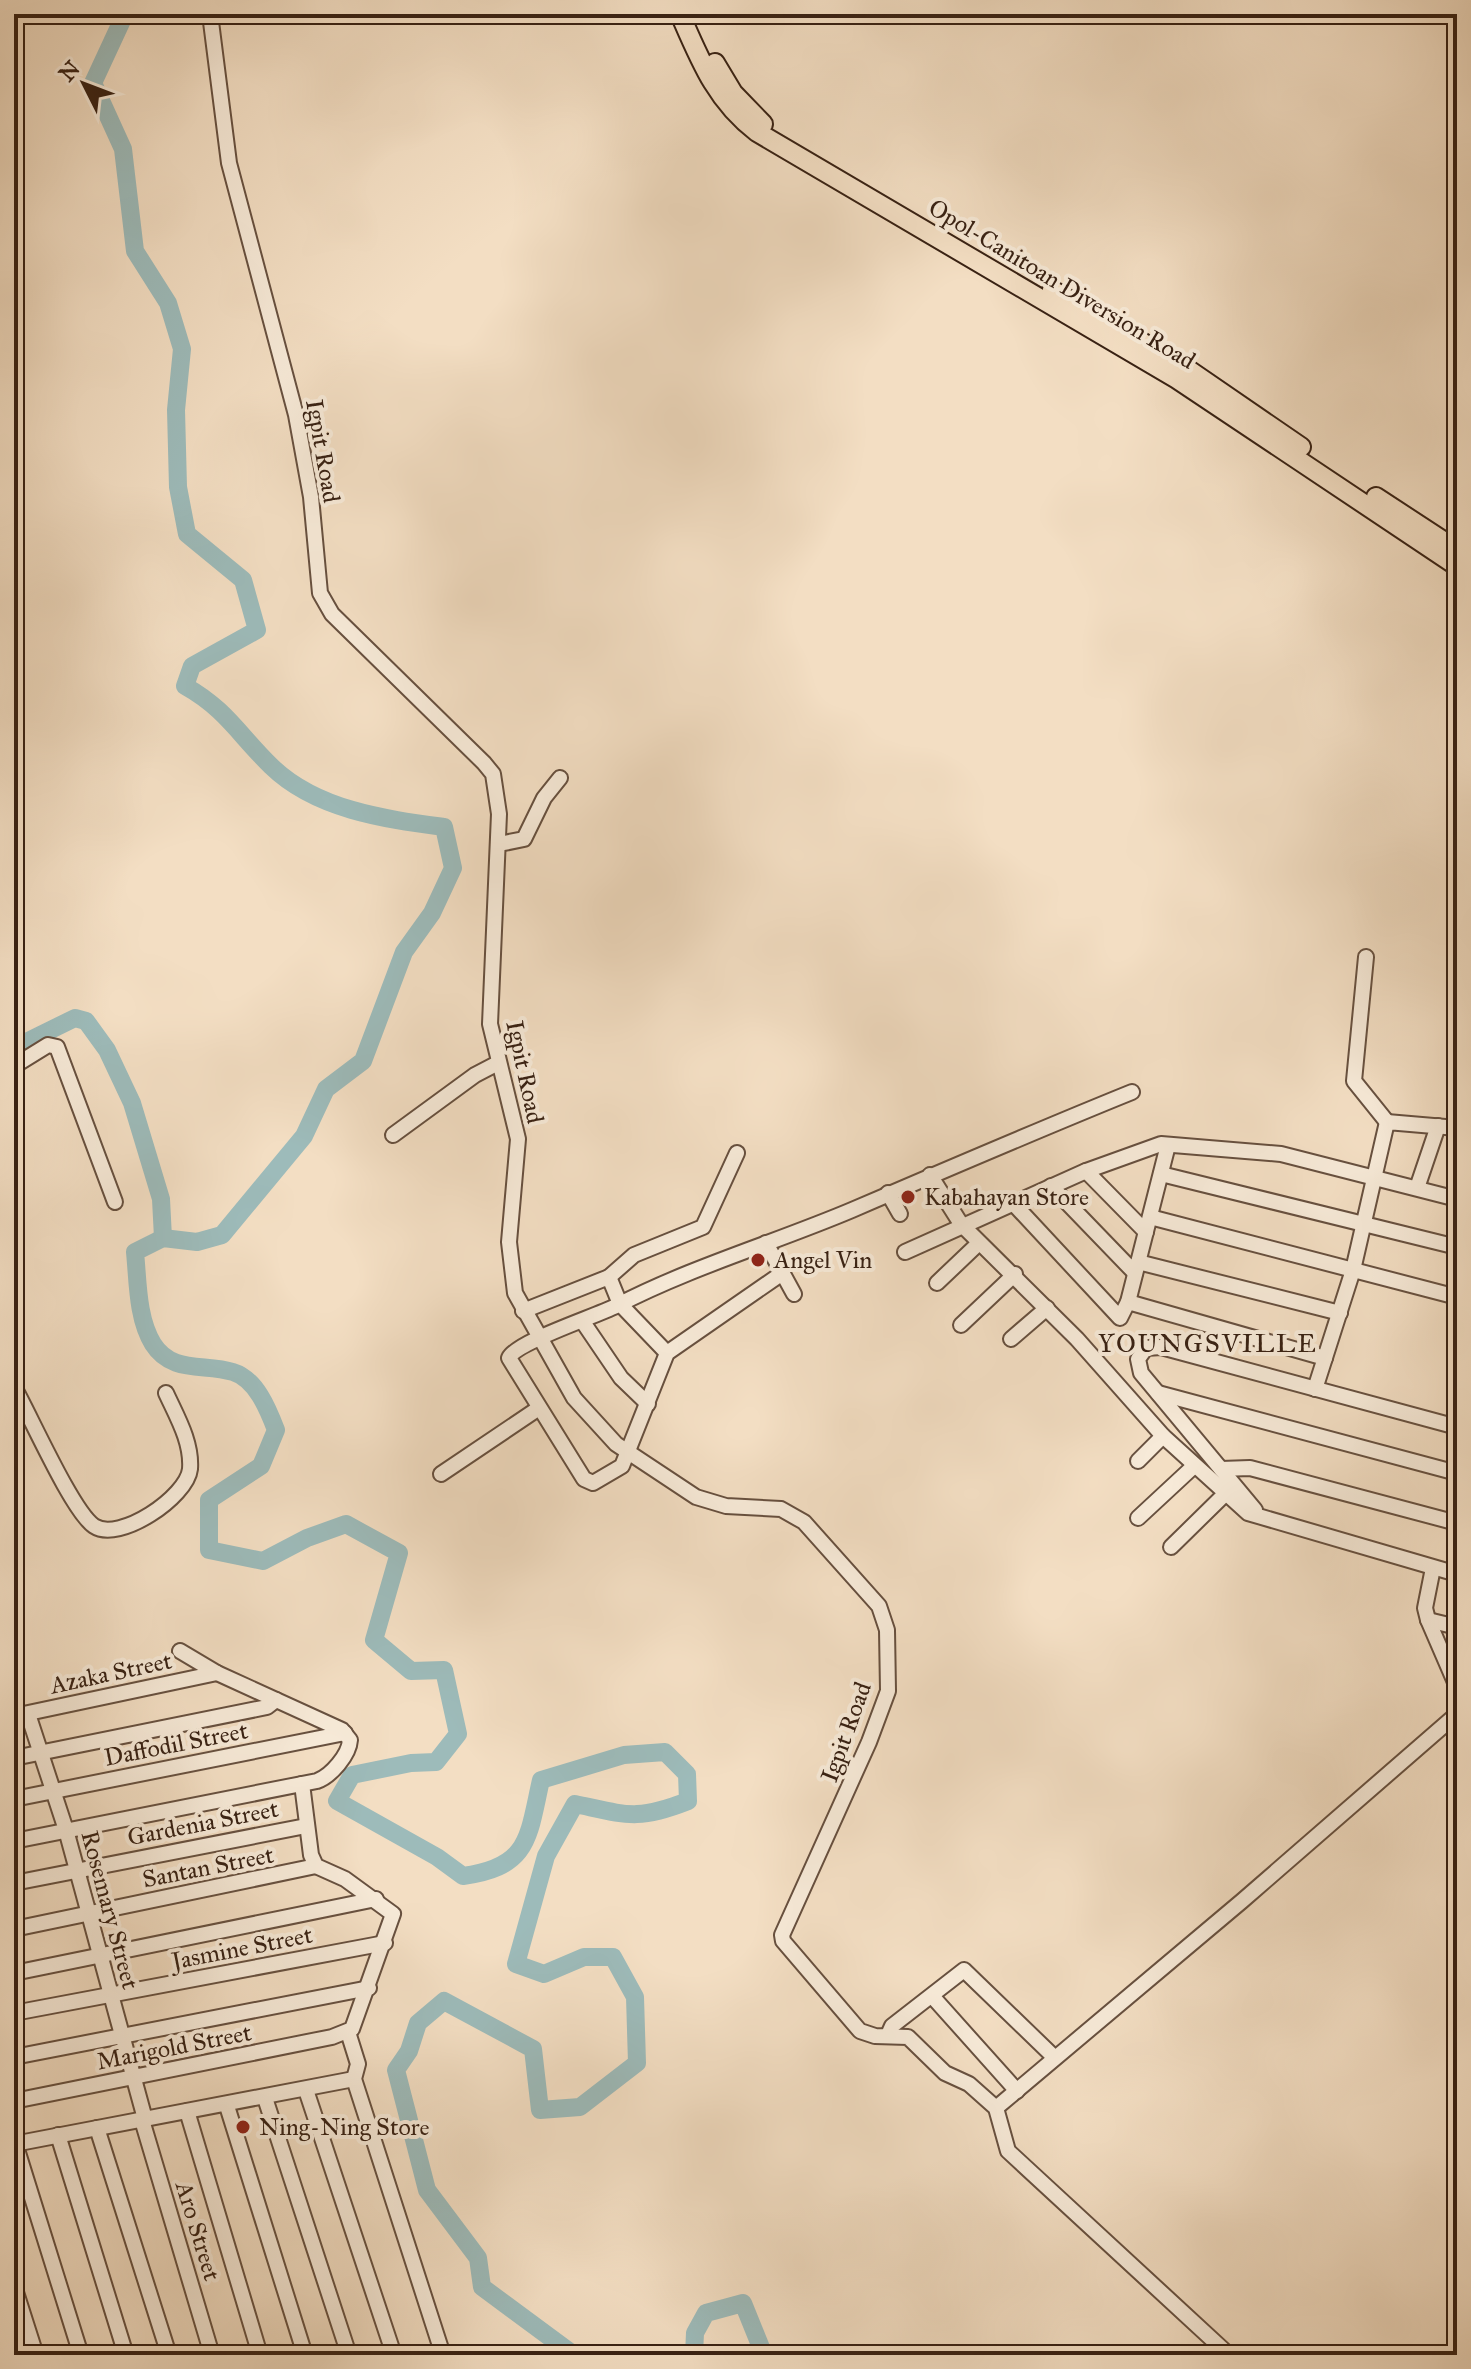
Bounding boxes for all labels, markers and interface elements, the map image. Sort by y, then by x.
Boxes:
north arrow [44,44,124,124]
text: N [53,55,86,87]
street label: Opol-Canitoan Diversion Road [923,192,1201,376]
street label: Igpit Road [299,397,347,505]
street label: Igpit Road [499,1018,551,1126]
place label: Kabahayan Store [924,1182,1089,1212]
marker: Kabahayan Store [899,1188,917,1206]
place label: Angel Vin [773,1245,872,1275]
marker: Angel Vin [749,1251,767,1269]
district label: YOUNGSVILLE [1098,1327,1318,1359]
street label: Azaka Street [47,1645,175,1701]
street label: Igpit Road [814,1678,878,1786]
street label: Daffodil Street [102,1715,251,1773]
street label: Gardenia Street [125,1794,282,1852]
street label: Rosemary Street [74,1827,146,1993]
street label: Santan Street [140,1839,277,1894]
street label: Jasmine Street [166,1920,315,1977]
street label: Marigold Street [94,2017,254,2077]
place label: Ning-Ning Store [259,2112,429,2142]
marker: Ning-Ning Store [234,2118,252,2136]
street label: Aro Street [168,2177,227,2285]

